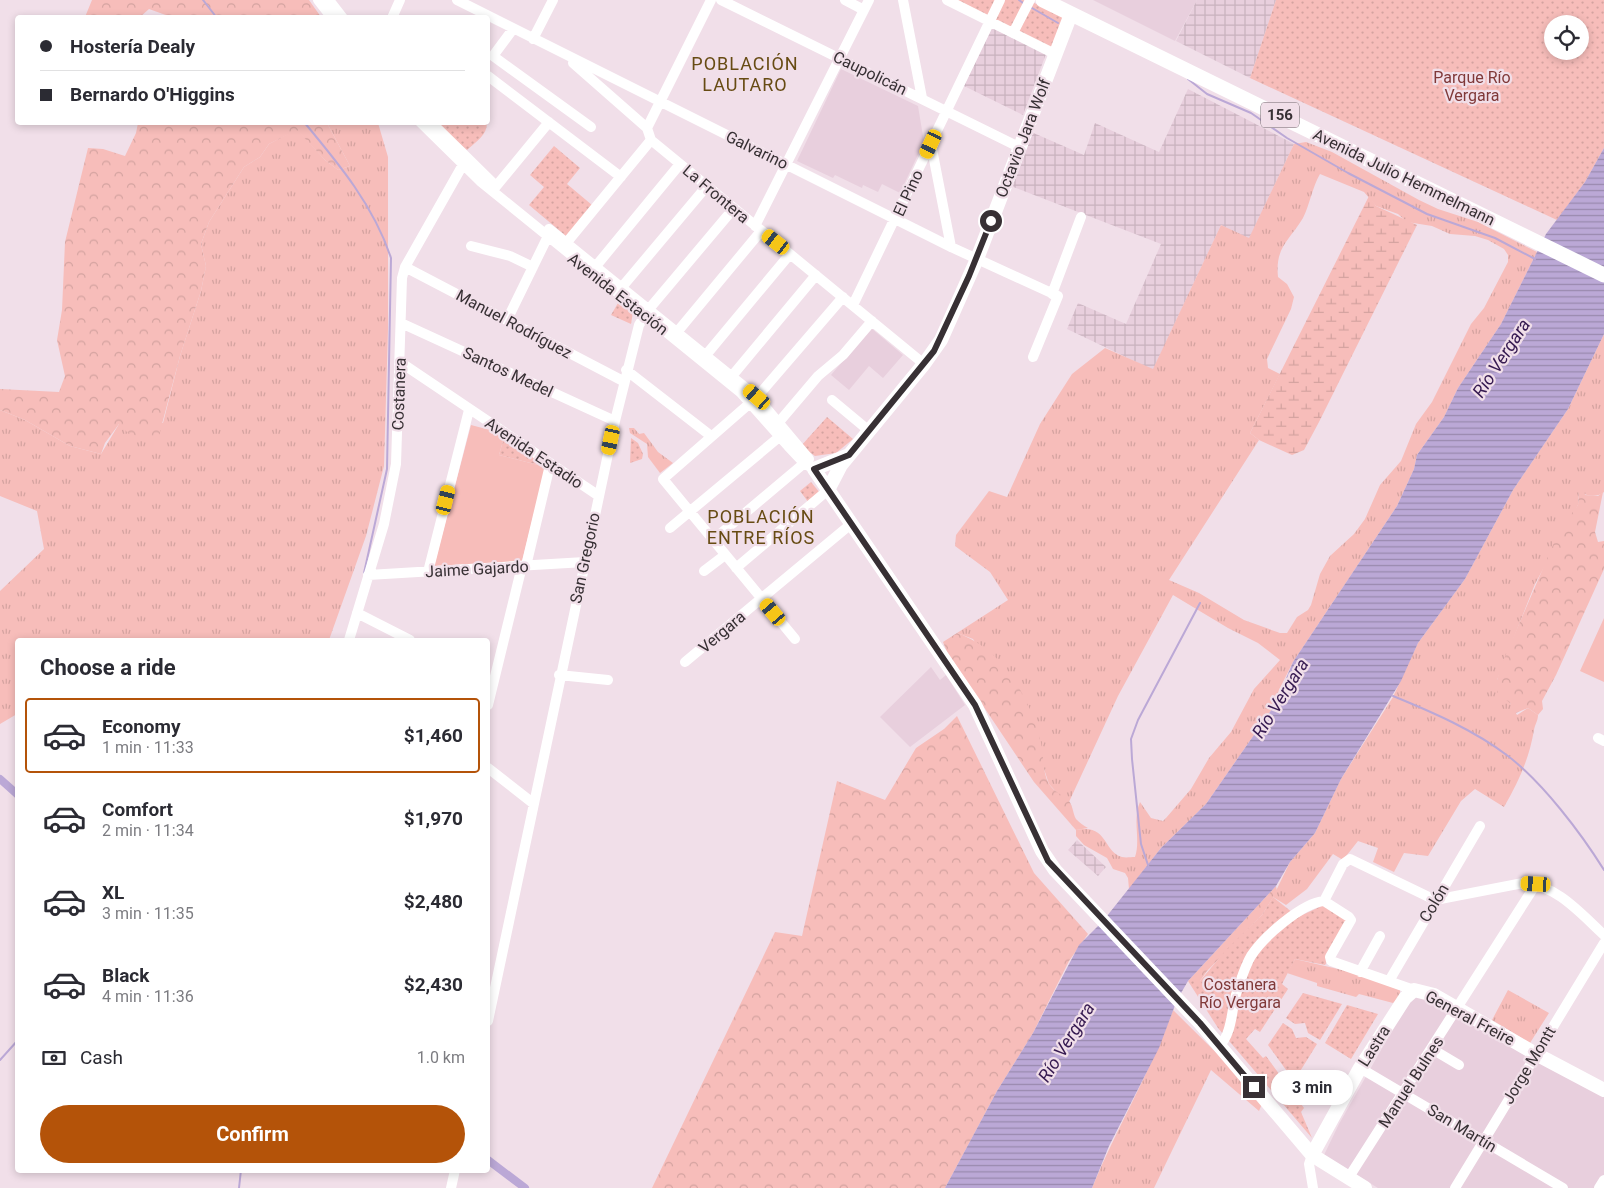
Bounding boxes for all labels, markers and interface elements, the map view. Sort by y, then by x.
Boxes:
map controls [1544,15,1589,60]
button: locate [1544,15,1589,60]
text: Hostería Dealy [70,35,195,58]
street label: Caupolicán [830,47,910,99]
district label: POBLACIÓN LAUTARO [691,53,799,95]
park label: Parque Río Vergara [1433,68,1511,105]
street label: Octavio Jara Wolf [992,75,1055,200]
text: Bernardo O'Higgins [70,83,235,106]
road number: 156 [1261,102,1299,128]
street label: Avenida Julio Hemmelmann [1310,125,1498,229]
street label: Galvarino [723,127,791,173]
car [917,127,944,161]
street label: La Frontera [679,161,753,227]
street label: El Pino [889,167,927,219]
route start [980,210,1002,232]
car [759,227,792,257]
street label: Avenida Estación [564,249,672,339]
street label: Manuel Rodríguez [453,285,575,363]
water label: Río Vergara [1468,315,1534,401]
street label: Santos Medel [460,343,556,401]
street label: Costanera [388,357,410,431]
car [740,381,773,413]
street label: Avenida Estadio [481,413,587,493]
car [600,424,621,456]
car [435,484,456,516]
district label: POBLACIÓN ENTRE RÍOS [707,506,815,548]
street label: San Gregorio [566,511,604,605]
street label: Jaime Gajardo [425,557,529,581]
car [757,596,788,628]
street label: Vergara [695,607,749,657]
water label: Río Vergara [1247,654,1313,742]
text: Choose a ride [40,655,176,680]
icon: car [42,713,87,758]
text: Economy [102,715,181,738]
text: $1,460 [404,724,463,747]
text: 1 min · 11:33 [102,738,194,757]
icon: car [42,796,87,841]
text: Comfort [102,798,173,821]
text: $1,970 [404,807,463,830]
text: 2 min · 11:34 [102,821,194,840]
car [1520,876,1551,892]
icon: car [42,879,87,924]
street label: Colón [1415,880,1453,926]
text: XL [102,881,124,904]
text: $2,480 [404,890,463,913]
text: 3 min · 11:35 [102,904,194,923]
icon: car [42,962,87,1007]
text: Black [102,964,149,987]
text: $2,430 [404,973,463,996]
park label: Costanera Río Vergara [1199,975,1281,1012]
text: 4 min · 11:36 [102,987,194,1006]
street label: General Freire [1422,987,1518,1049]
water label: Río Vergara [1033,998,1099,1086]
street label: Lastra [1354,1022,1394,1070]
street label: Jorge Montt [1498,1023,1560,1107]
street label: Manuel Bulnes [1374,1033,1448,1131]
icon: cash [40,1044,68,1072]
text: Cash [80,1046,123,1069]
text: 1.0 km [417,1048,465,1067]
callout: 3 min [1272,1070,1354,1104]
route end [1243,1076,1265,1098]
text: 3 min [1292,1078,1332,1097]
street label: San Martín [1424,1100,1500,1156]
button: Confirm [40,1105,465,1163]

